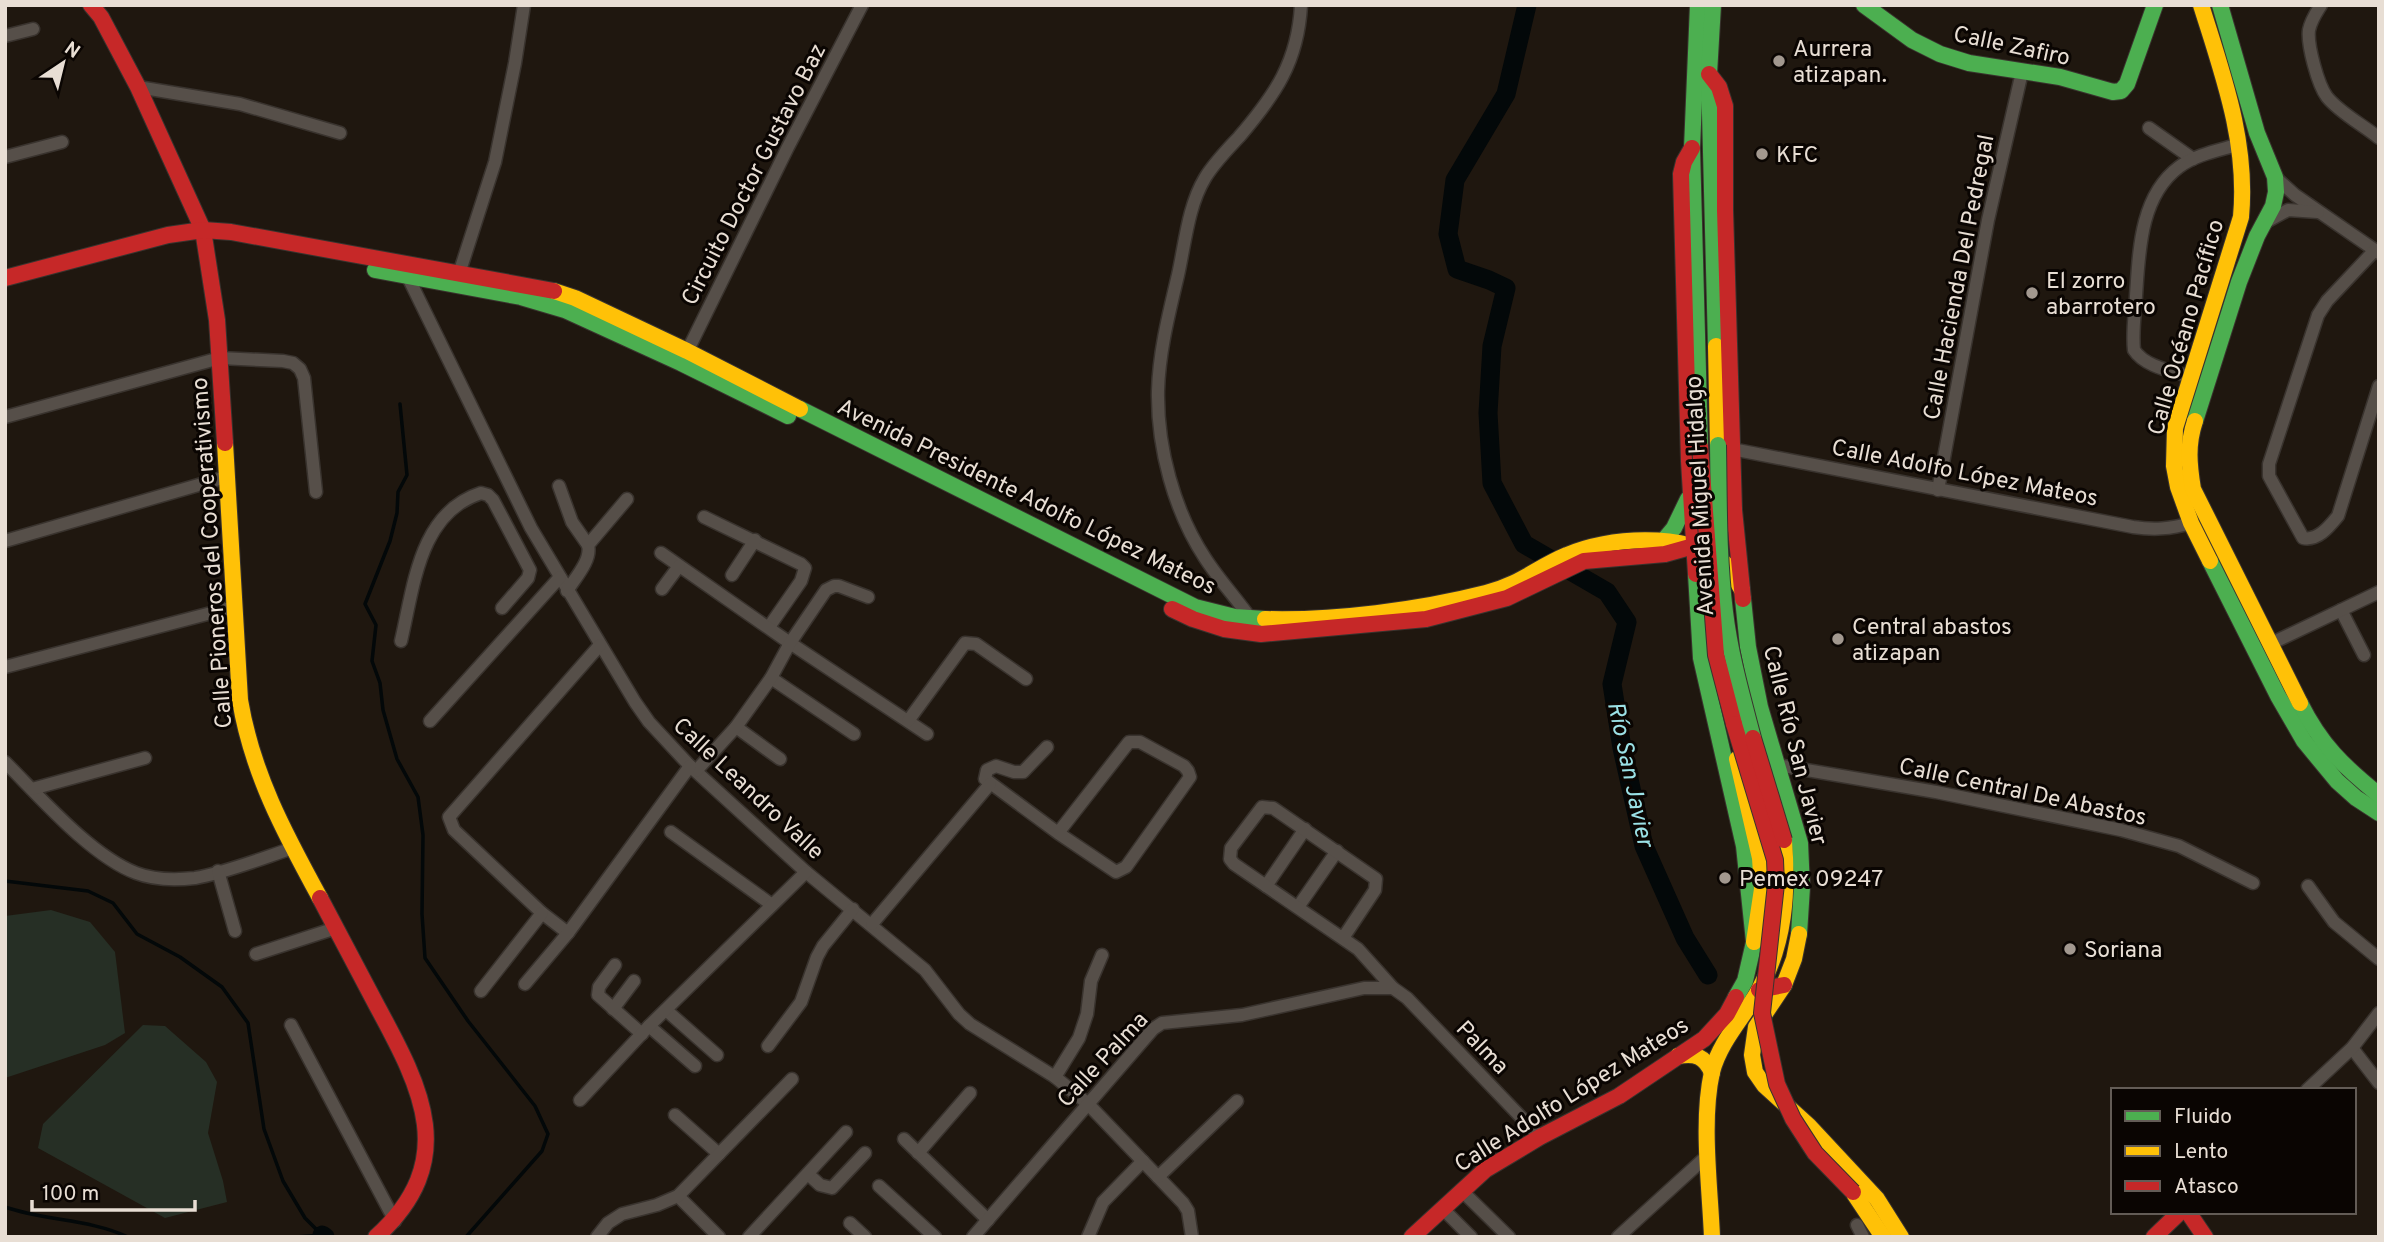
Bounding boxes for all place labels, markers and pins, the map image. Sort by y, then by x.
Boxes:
place label: Aurrera atizapan. [1793,36,1887,91]
marker: Aurrera atizapan. [1771,53,1787,69]
place label: KFC [1776,142,1818,171]
marker: KFC [1754,146,1770,162]
place label: El zorro abarrotero [2046,268,2156,323]
marker: El zorro abarrotero [2024,285,2040,301]
place label: Central abastos atizapan [1852,614,2012,669]
marker: Central abastos atizapan [1830,631,1846,647]
place label: Pemex 09247 [1739,866,1883,895]
marker: Pemex 09247 [1717,870,1733,886]
place label: Soriana [2084,937,2162,966]
marker: Soriana [2062,941,2078,957]

